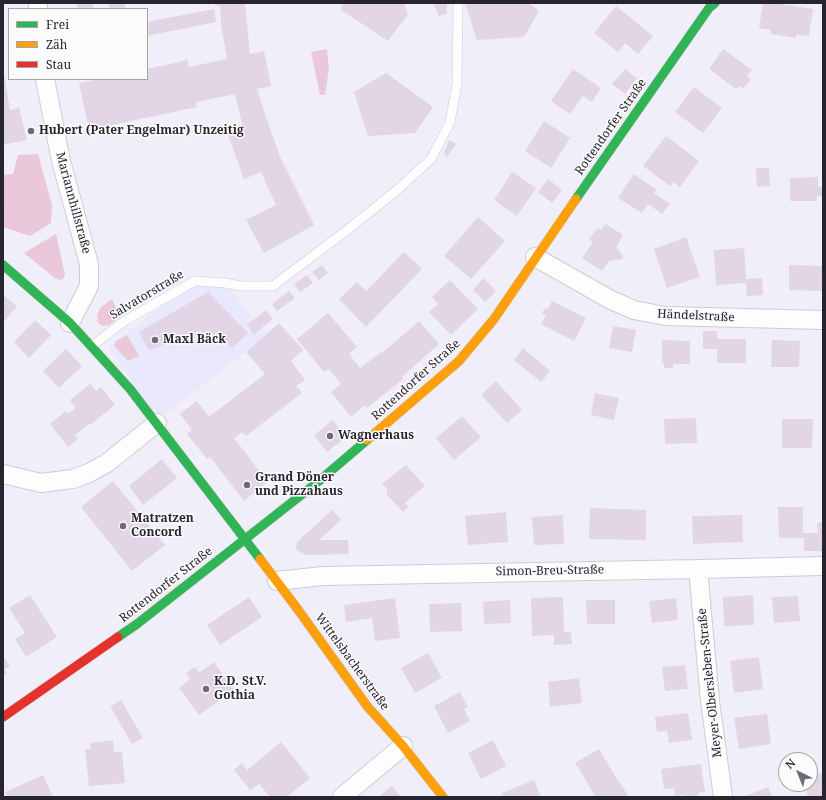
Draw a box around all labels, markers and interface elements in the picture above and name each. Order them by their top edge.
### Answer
legend [8,8,148,80]
text: Frei [46,16,69,33]
text: Zäh [46,36,67,53]
text: Stau [46,56,71,73]
street label: Rottendorfer Straße [572,76,650,178]
place label: Hubert (Pater Engelmar) Unzeitig [39,124,244,138]
marker: Hubert (Pater Engelmar) Unzeitig [26,126,36,136]
street label: Mariannhillstraße [53,151,93,255]
street label: Salvatorstraße [108,267,186,323]
street label: Händelstraße [657,307,735,325]
place label: Maxl Bäck [163,333,226,347]
marker: Maxl Bäck [150,335,160,345]
street label: Rottendorfer Straße [369,336,463,424]
place label: Wagnerhaus [338,429,414,443]
marker: Wagnerhaus [325,431,335,441]
place label: Grand Döner und Pizzahaus [255,471,343,499]
marker: Grand Döner und Pizzahaus [242,480,252,490]
place label: Matratzen Concord [131,512,194,540]
marker: Matratzen Concord [118,521,128,531]
street label: Rottendorfer Straße [117,544,215,626]
street label: Simon-Breu-Straße [496,563,604,579]
street label: Meyer-Olbersleben-Straße [695,608,725,758]
street label: Wittelsbacherstraße [312,611,392,713]
place label: K.D. St.V. Gothia [214,675,267,703]
marker: K.D. St.V. Gothia [201,684,211,694]
north arrow [778,752,818,792]
text: N [782,755,798,772]

